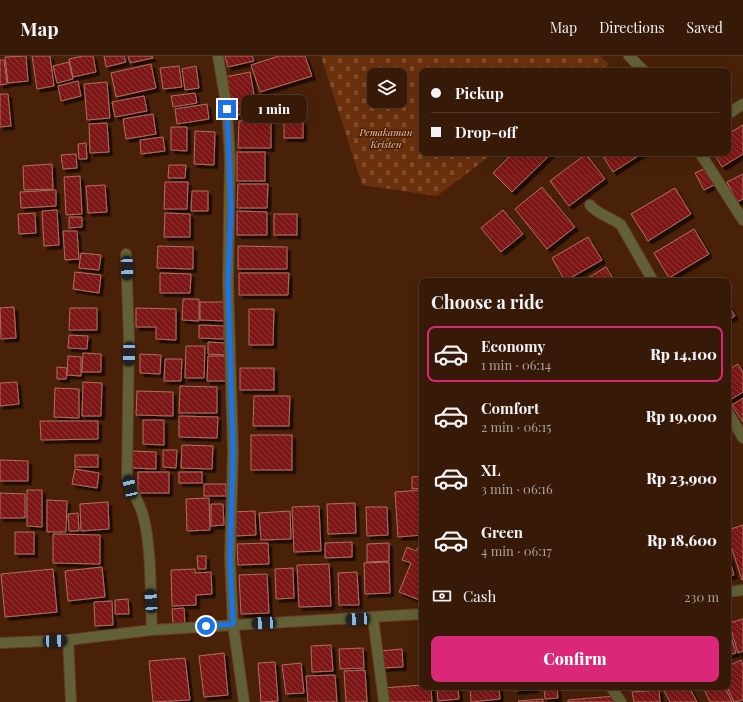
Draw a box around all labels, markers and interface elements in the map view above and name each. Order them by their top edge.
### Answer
text: Map [20,15,59,41]
text: Map [550,18,577,37]
text: Directions [599,18,665,37]
text: Saved [687,18,723,37]
map controls [367,68,407,108]
button: layers [367,68,407,108]
text: Pickup [455,83,504,103]
callout: 1 min [241,95,307,123]
route end [218,100,236,118]
text: 1 min [258,100,290,117]
text: Drop-off [455,122,517,142]
park label: Pemakaman Kristen [359,125,413,151]
car [121,256,133,280]
text: Choose a ride [431,290,544,314]
icon: car [433,336,469,372]
text: Economy [481,336,545,356]
car [123,342,135,366]
text: Rp 14,100 [650,344,717,364]
text: 1 min · 06:14 [481,356,551,373]
icon: car [433,398,469,434]
text: Comfort [481,398,539,418]
text: Rp 19,000 [646,406,717,426]
text: 2 min · 06:15 [481,418,552,435]
icon: car [433,460,469,496]
text: XL [481,460,501,480]
text: Rp 23,900 [646,468,717,488]
car [121,474,139,500]
text: 3 min · 06:16 [481,480,553,497]
icon: car [433,522,469,558]
text: Green [481,522,523,542]
text: Rp 18,600 [647,530,717,550]
text: 4 min · 06:17 [481,542,552,559]
icon: cash [431,585,453,607]
text: Cash [463,586,496,606]
text: 230 m [684,588,719,605]
car [144,589,158,613]
car [346,612,370,626]
car [252,616,276,630]
route start [197,617,215,635]
car [43,635,67,647]
button: Confirm [431,636,719,682]

